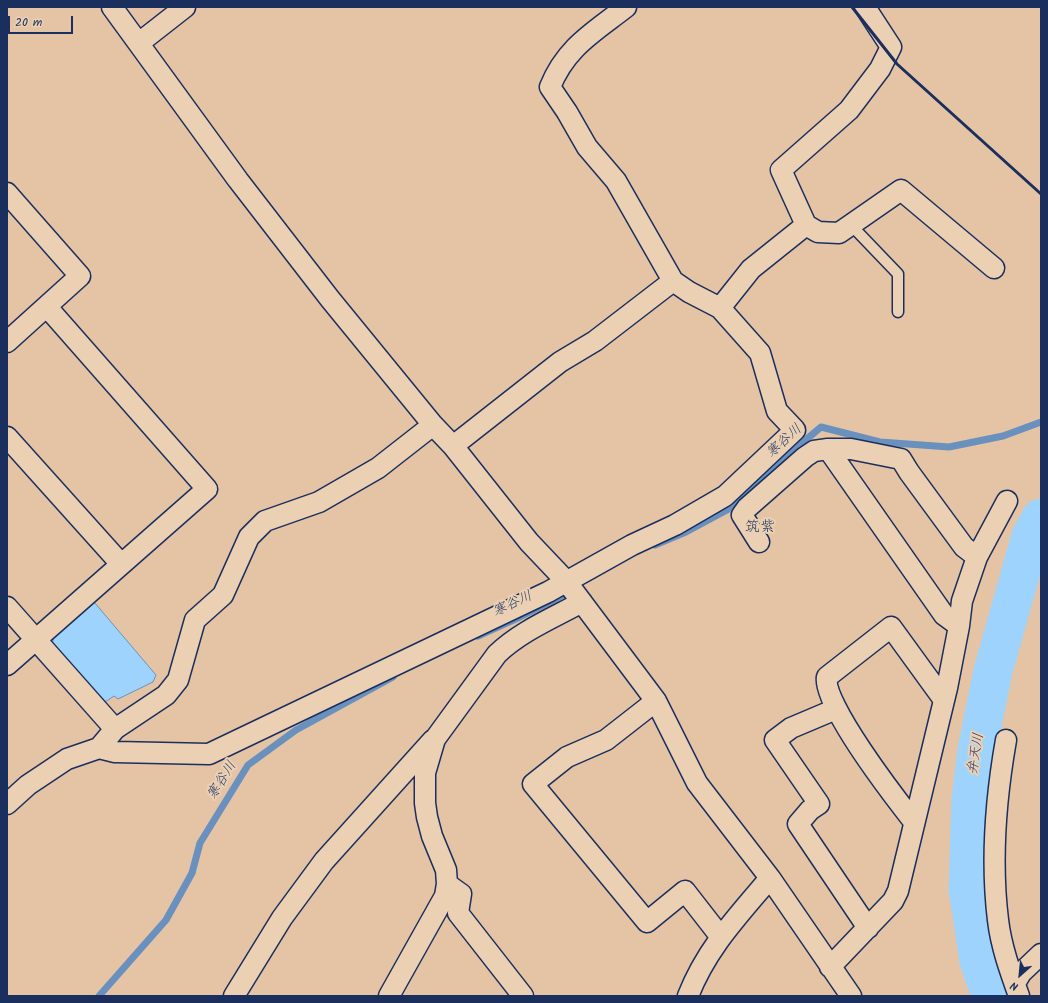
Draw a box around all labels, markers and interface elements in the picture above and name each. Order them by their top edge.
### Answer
scale bar [10,8,75,34]
text: 20 m [15,13,42,32]
water label: 寒谷川 [764,422,806,462]
district label: 筑紫 [745,519,775,537]
water label: 寒谷川 [490,589,536,621]
water label: 弁天川 [965,732,989,776]
water label: 寒谷川 [205,759,241,803]
north arrow [1000,955,1040,995]
text: N [1007,976,1022,995]

